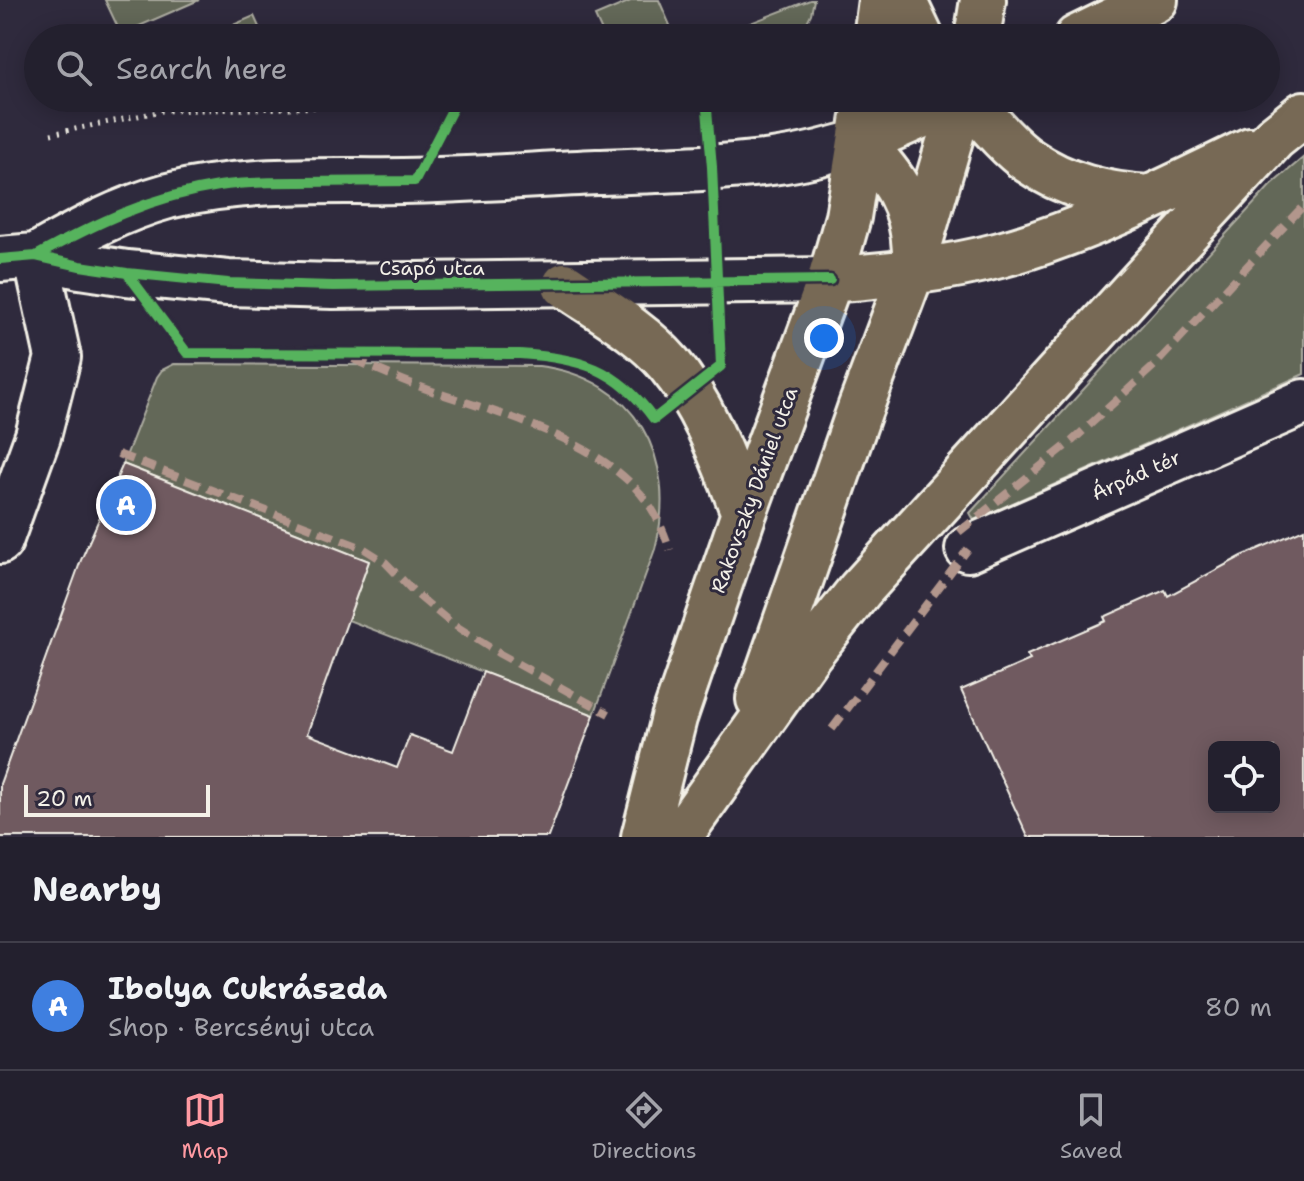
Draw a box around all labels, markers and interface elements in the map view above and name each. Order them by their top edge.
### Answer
search box [24,24,1280,112]
icon: search [52,46,96,90]
text: Search here [116,48,287,89]
street label: Csapó utca [379,255,485,281]
your location [804,318,844,358]
street label: Rakovszky Dániel utca [705,383,804,597]
street label: Árpád tér [1087,444,1185,506]
pin: A [100,475,152,535]
map controls [1208,741,1280,813]
button: locate [1208,741,1280,813]
scale bar [24,781,210,817]
text: 20 m [36,784,93,813]
text: Nearby [32,866,162,912]
text: Ibolya Cukrászda [108,968,387,1009]
text: A [48,989,68,1024]
text: 80 m [1205,989,1272,1024]
text: Shop · Bercsényi utca [108,1009,374,1044]
tab: Map [182,1088,229,1165]
tab: Directions [592,1088,697,1165]
tab: Saved [1060,1088,1122,1165]

